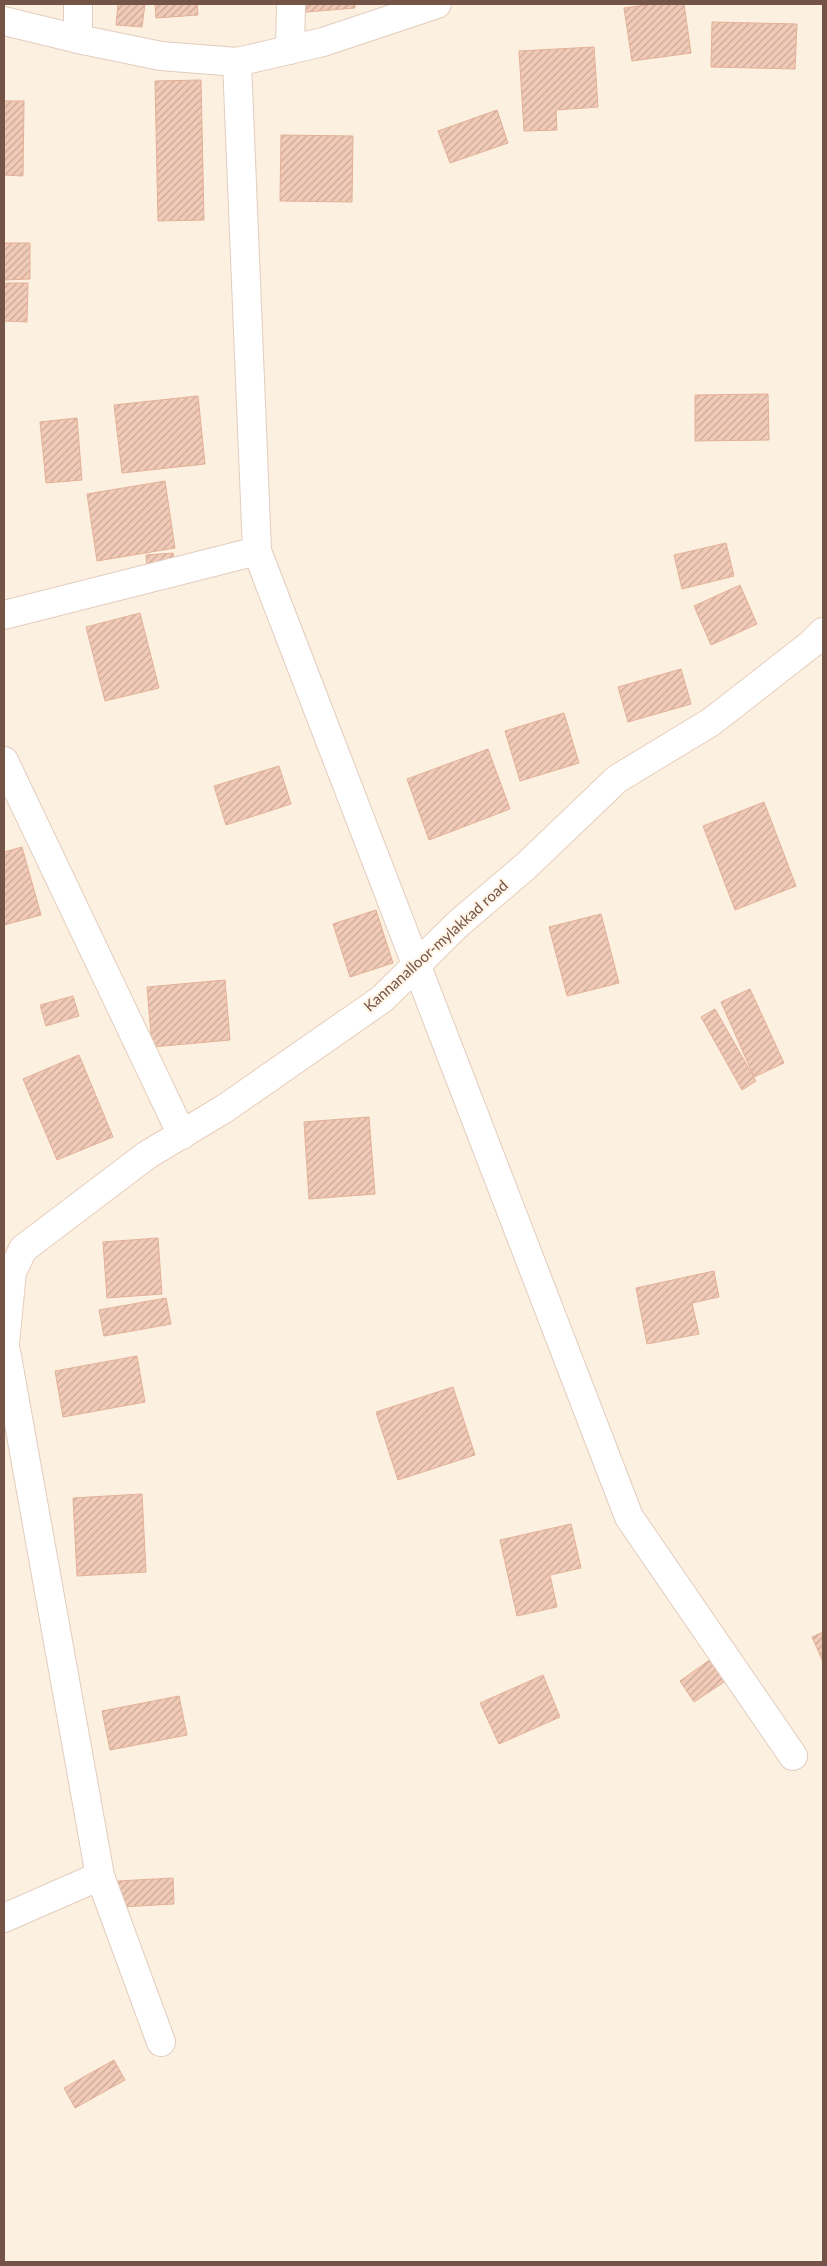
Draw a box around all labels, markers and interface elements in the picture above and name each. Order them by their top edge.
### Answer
street label: Kannanalloor-mylakkad road [360,876,511,1015]

